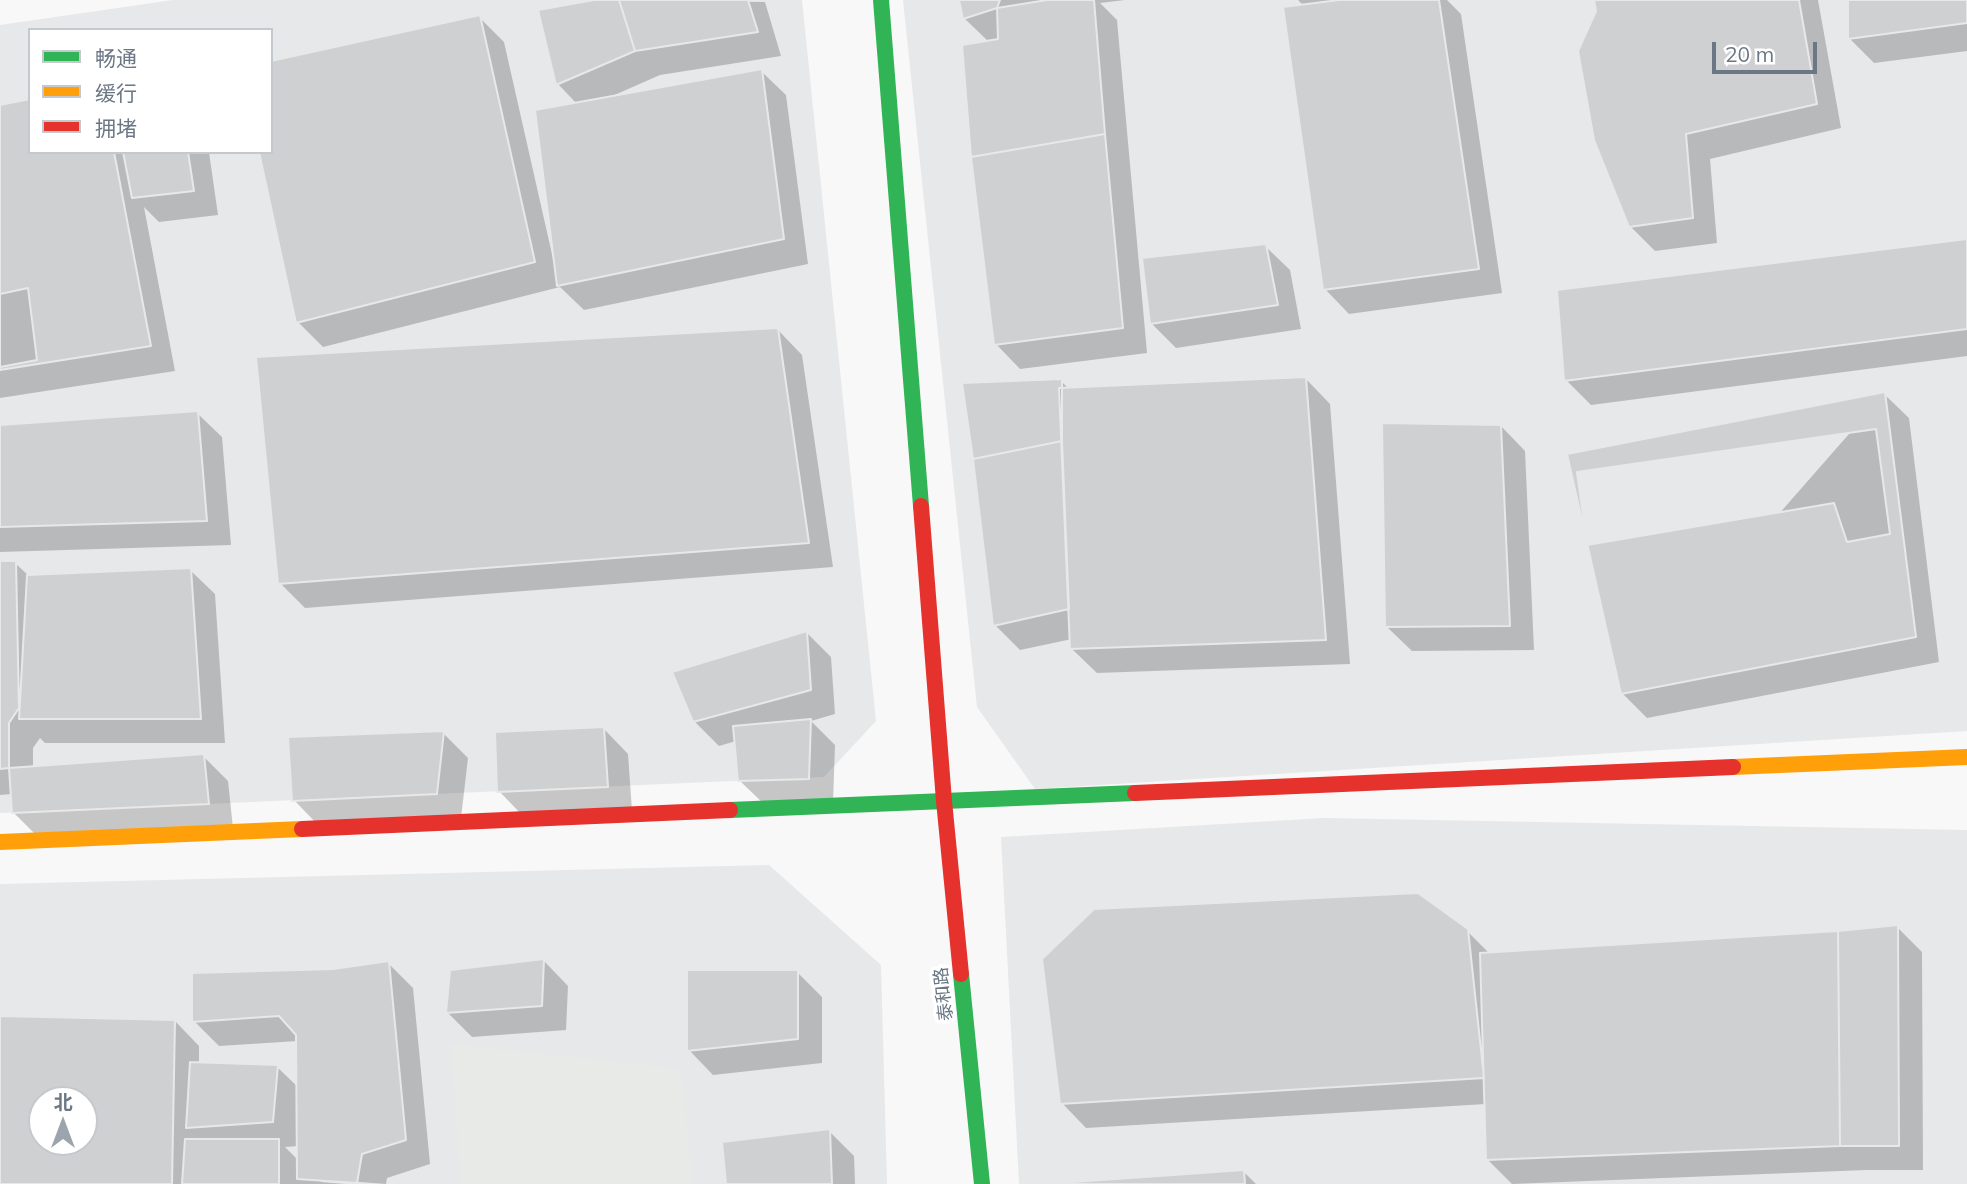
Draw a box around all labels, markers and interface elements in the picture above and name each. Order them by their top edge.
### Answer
legend [28,28,273,154]
scale bar [1715,28,1820,72]
text: 20 m [1725,41,1774,67]
text: 畅通 [95,45,137,71]
text: 缓行 [95,80,137,106]
text: 拥堵 [95,115,137,141]
street label: 泰和路 [930,966,958,1022]
north arrow [28,1086,98,1156]
text: 北 [53,1090,73,1114]

